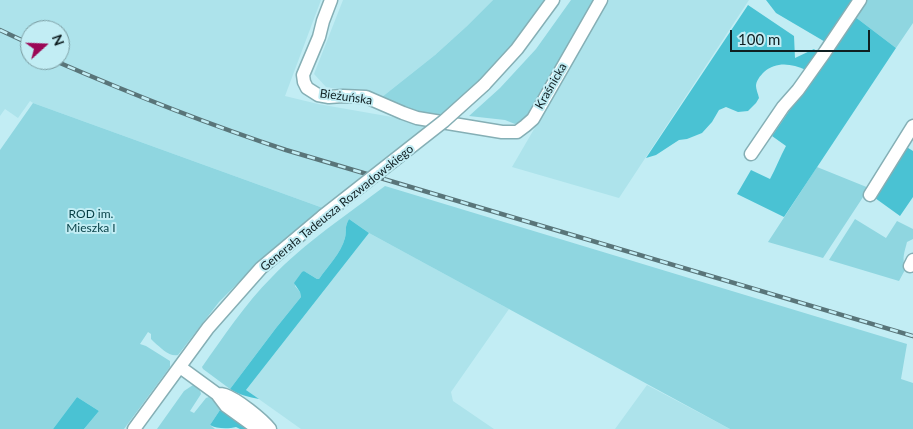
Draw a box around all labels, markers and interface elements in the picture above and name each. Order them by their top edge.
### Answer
north arrow [20,20,70,70]
scale bar [733,20,873,52]
text: 100 m [738,30,780,48]
text: N [49,32,68,48]
street label: Kraśnicka [532,60,570,112]
street label: Bieżuńska [319,86,373,108]
street label: Generała Tadeusza Rozwadowskiego [257,142,417,274]
park label: ROD im. Mieszka I [66,207,116,235]

